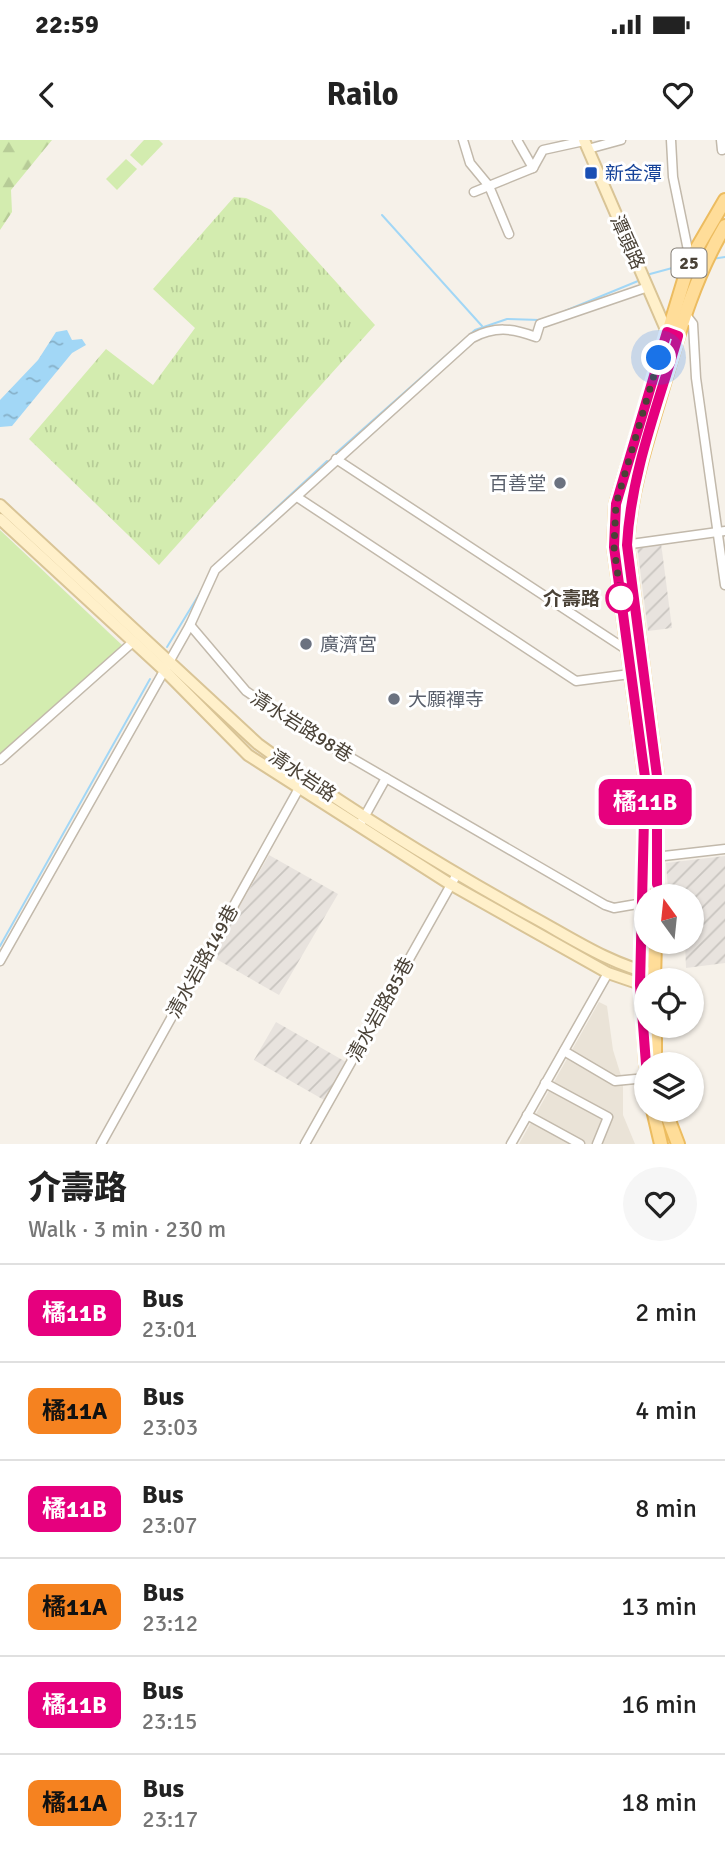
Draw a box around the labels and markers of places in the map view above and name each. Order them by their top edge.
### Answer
place label: 新金潭 [605,162,662,186]
marker: 新金潭 [583,165,599,181]
place label: 百善堂 [489,472,546,496]
marker: 百善堂 [552,475,568,491]
marker: 介壽路 [606,583,636,613]
place label: 介壽路 [543,587,600,611]
place label: 廣濟宮 [320,633,377,657]
marker: 廣濟宮 [298,636,314,652]
place label: 大願禪寺 [408,688,484,712]
marker: 大願禪寺 [386,691,402,707]

